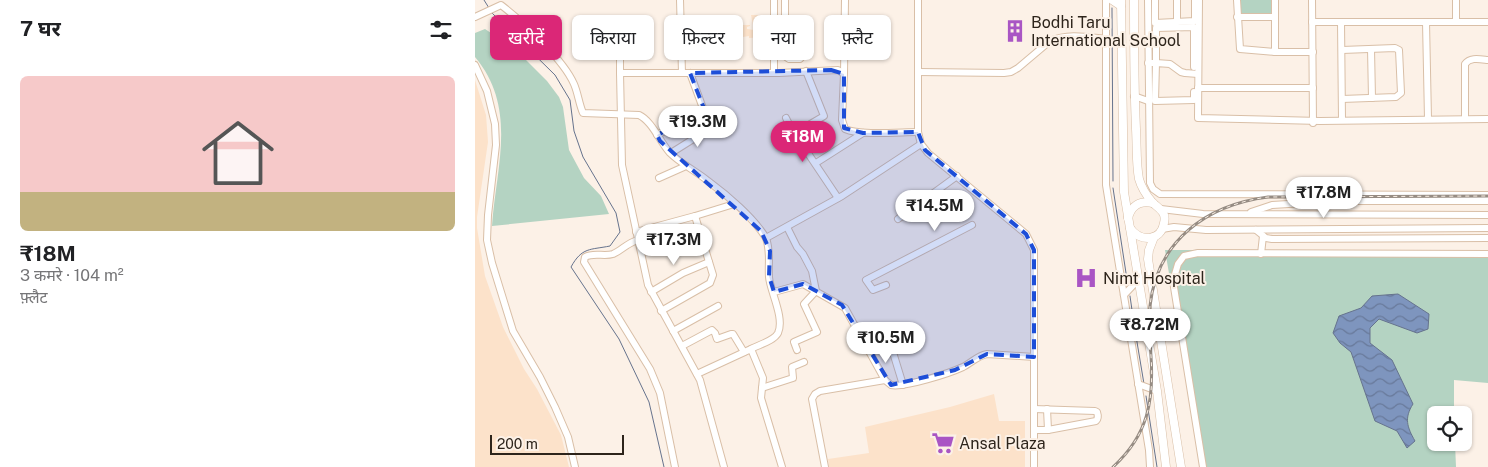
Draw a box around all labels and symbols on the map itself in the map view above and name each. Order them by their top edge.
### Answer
place label: Bodhi Taru International School [1031,13,1181,50]
building icon: Bodhi Taru International School [1002,18,1028,44]
pin: ₹19.3M [657,106,739,148]
pin: ₹18M [773,120,833,163]
pin: ₹17.8M [1283,176,1365,219]
pin: ₹14.5M [894,190,976,232]
pin: ₹17.3M [633,224,715,266]
hospital icon: Nimt Hospital [1073,265,1099,291]
place label: Nimt Hospital [1103,269,1205,288]
pin: ₹8.72M [1109,308,1191,351]
pin: ₹10.5M [845,322,927,364]
supermarket icon: Ansal Plaza [930,430,956,456]
scale bar [490,432,624,455]
place label: Ansal Plaza [959,434,1046,453]

